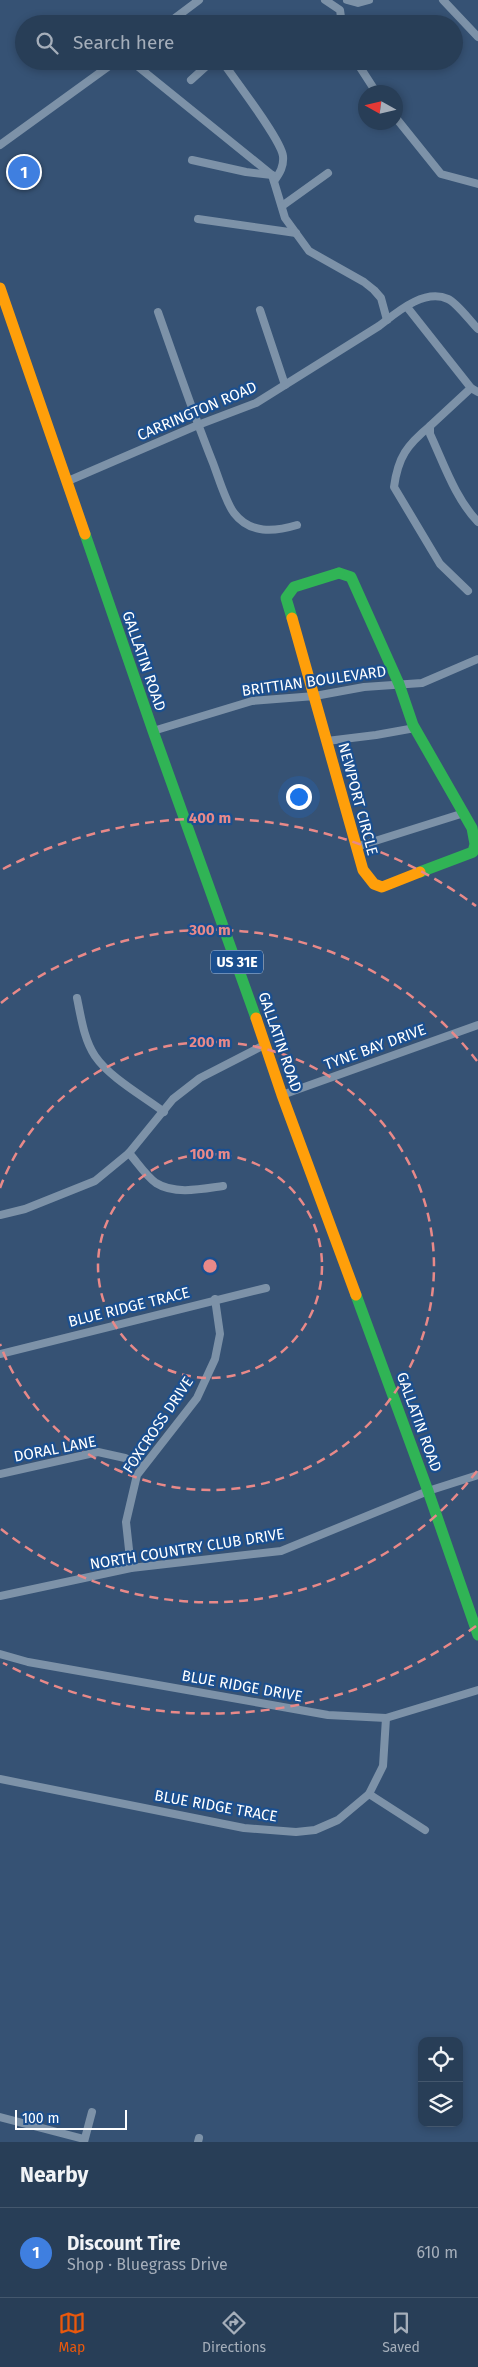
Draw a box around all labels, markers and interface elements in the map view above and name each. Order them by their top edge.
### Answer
search box [15,15,463,70]
icon: search [33,29,61,57]
text: Search here [73,31,174,54]
north arrow [358,85,403,130]
pin: 1 [8,153,40,191]
street label: CARRINGTON ROAD [134,378,260,444]
street label: GALLATIN ROAD [118,609,170,713]
street label: BRITTIAN BOULEVARD [241,662,387,700]
street label: NEWPORT CIRCLE [334,741,382,857]
your location [286,784,312,810]
text: 400 m [189,809,231,827]
text: 300 m [188,921,231,939]
road number: US 31E [211,950,263,974]
street label: GALLATIN ROAD [254,990,306,1094]
street label: TYNE BAY DRIVE [322,1020,428,1074]
text: 200 m [189,1033,231,1051]
text: 100 m [190,1145,230,1163]
centre of rings [201,1257,219,1275]
street label: BLUE RIDGE TRACE [66,1283,192,1331]
street label: GALLATIN ROAD [393,1370,445,1474]
street label: FOXCROSS DRIVE [119,1373,197,1477]
street label: DORAL LANE [12,1432,98,1466]
street label: NORTH COUNTRY CLUB DRIVE [88,1525,286,1573]
street label: BLUE RIDGE DRIVE [180,1667,304,1705]
street label: BLUE RIDGE TRACE [153,1786,279,1826]
map controls [418,2037,463,2127]
button: locate [418,2037,463,2082]
button: layers [418,2082,463,2127]
scale bar [15,2107,128,2130]
text: 100 m [22,2110,59,2127]
text: Nearby [20,2162,88,2188]
text: Discount Tire [67,2232,181,2255]
text: 1 [32,2243,40,2262]
text: 610 m [416,2243,458,2262]
text: Shop · Bluegrass Drive [67,2255,228,2274]
tab: Map [58,2309,86,2356]
tab: Directions [202,2309,266,2356]
tab: Saved [382,2309,420,2356]

